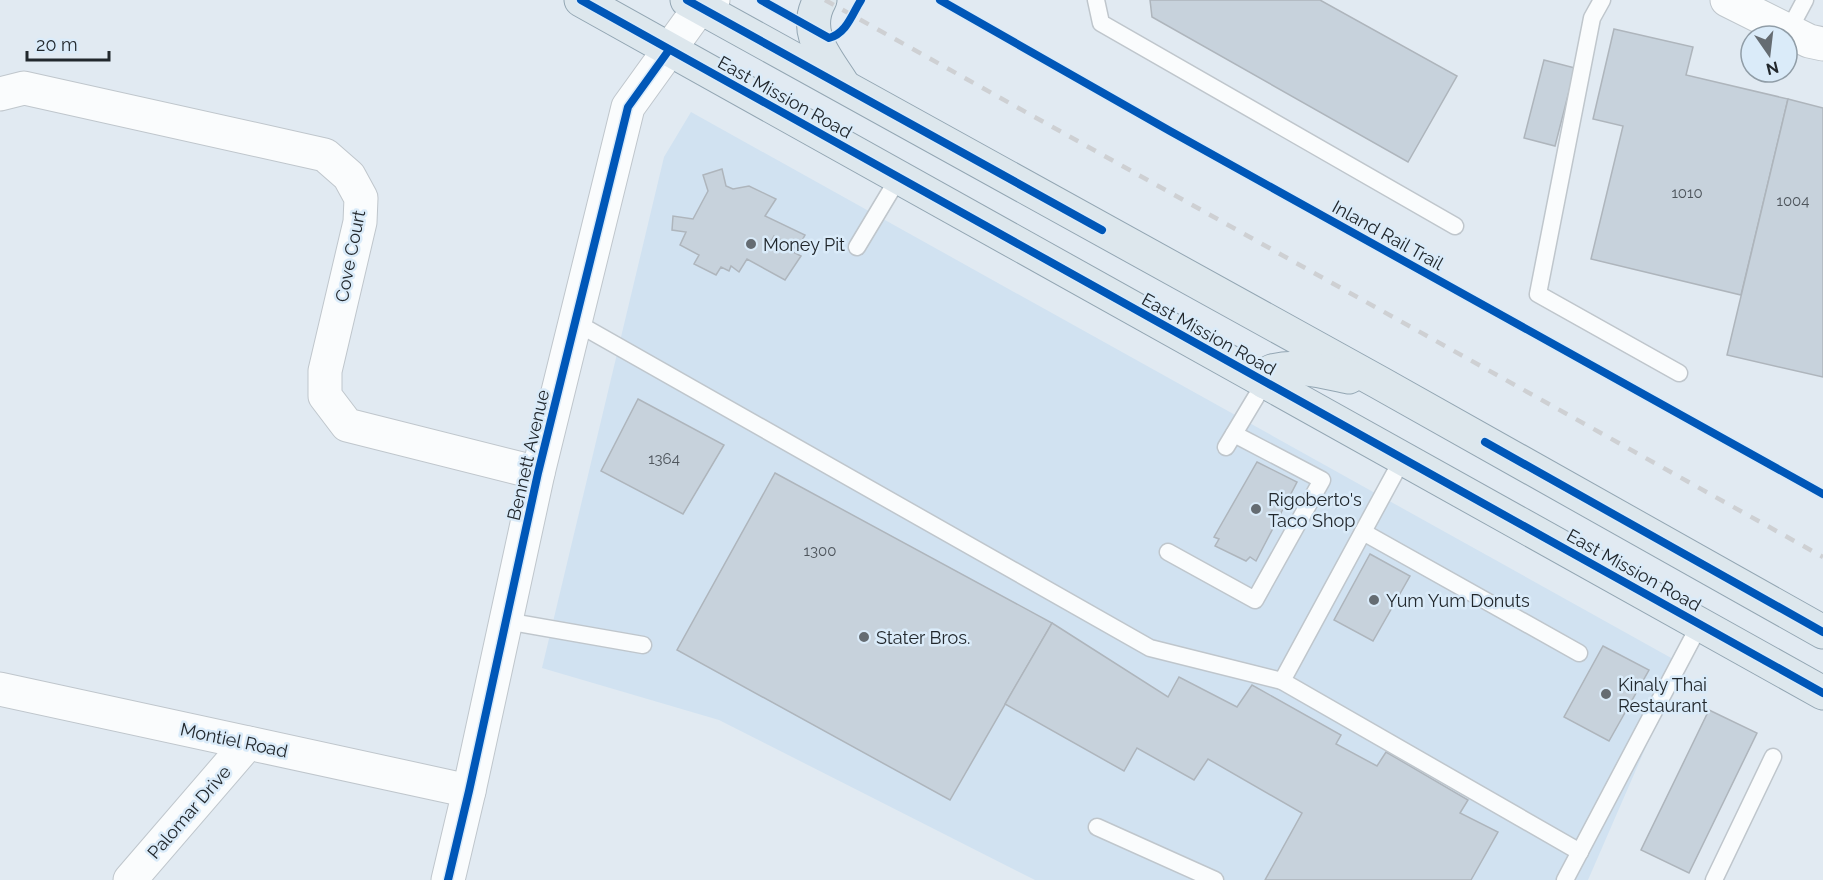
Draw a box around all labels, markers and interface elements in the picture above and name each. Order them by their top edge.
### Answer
scale bar [27,24,110,62]
north arrow [1739,24,1799,84]
text: 20 m [36,34,78,55]
street label: East Mission Road [714,51,856,143]
text: N [1764,57,1781,79]
house number: 1010 [1671,184,1703,202]
house number: 1004 [1777,192,1809,210]
street label: Inland Rail Trail [1329,196,1447,274]
street label: Cove Court [331,208,369,304]
place label: Money Pit [763,234,845,255]
marker: Money Pit [744,237,758,251]
street label: East Mission Road [1138,288,1280,380]
street label: Bennett Avenue [503,387,553,522]
house number: 1364 [648,450,680,468]
place label: Rigoberto's Taco Shop [1268,489,1362,531]
marker: Rigoberto's Taco Shop [1249,502,1263,516]
street label: East Mission Road [1563,524,1705,616]
house number: 1300 [804,542,836,560]
place label: Yum Yum Donuts [1386,590,1530,611]
marker: Yum Yum Donuts [1367,593,1381,607]
place label: Stater Bros. [876,627,970,648]
marker: Stater Bros. [857,630,871,644]
place label: Kinaly Thai Restaurant [1618,674,1708,716]
marker: Kinaly Thai Restaurant [1599,687,1613,701]
street label: Montiel Road [178,718,290,762]
street label: Palomar Drive [143,761,235,863]

